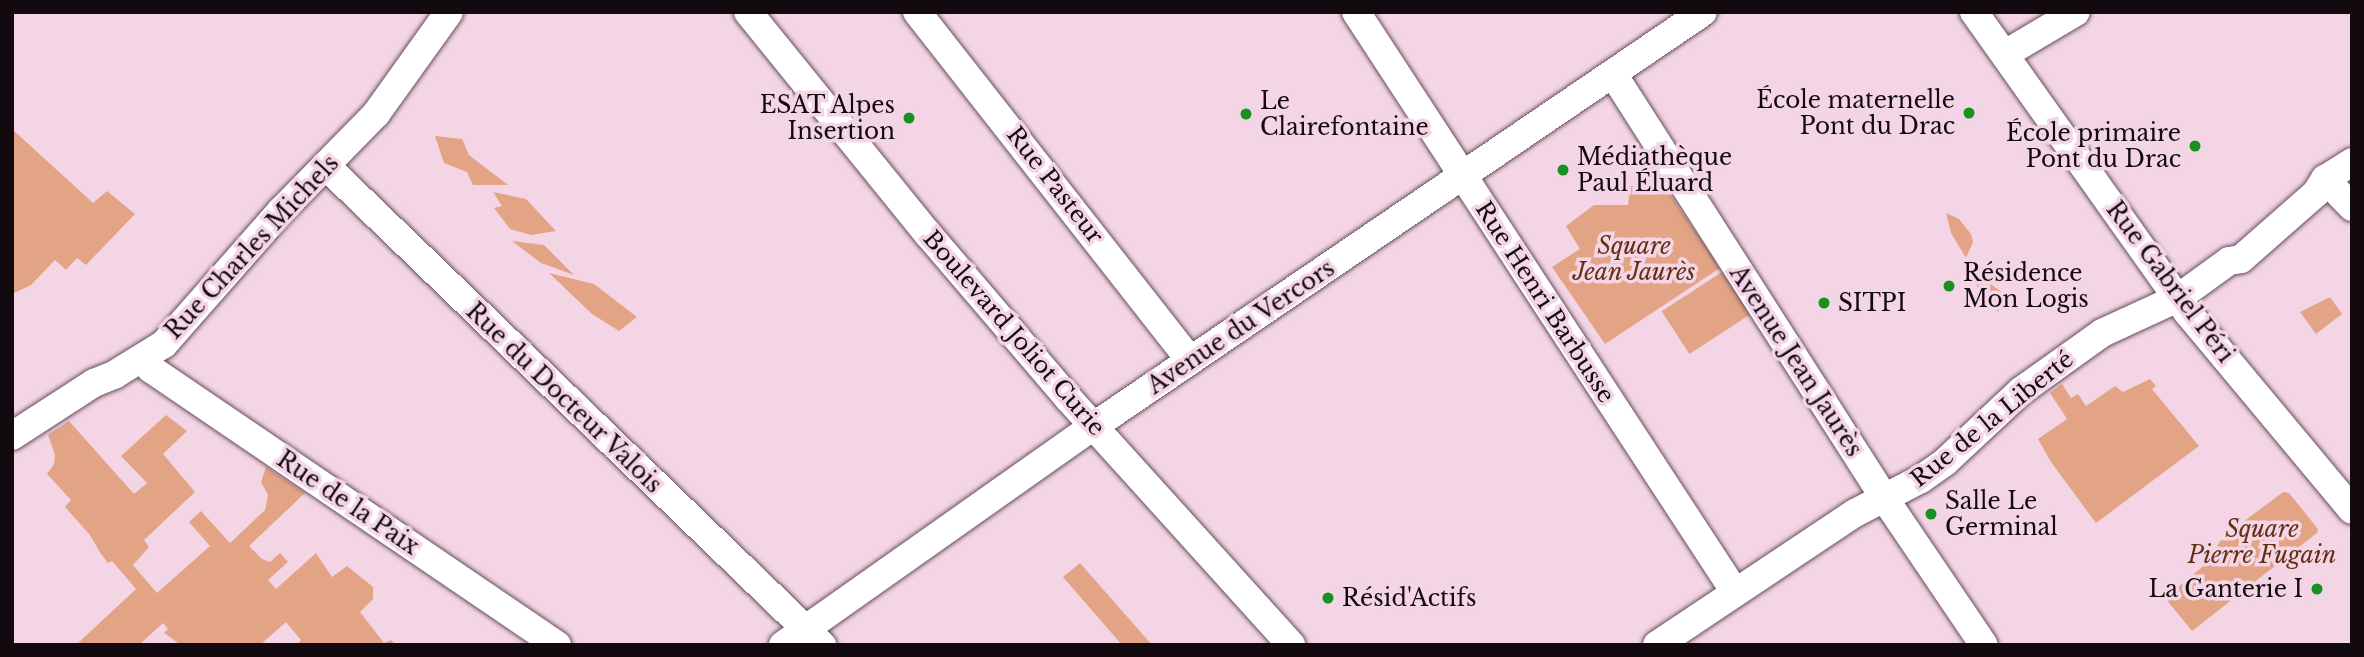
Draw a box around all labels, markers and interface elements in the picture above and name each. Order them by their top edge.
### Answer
place label: École maternelle Pont du Drac [1756,86,1955,140]
place label: Le Clairefontaine [1260,87,1429,141]
place label: ESAT Alpes Insertion [758,91,895,145]
marker: École maternelle Pont du Drac [1961,105,1977,121]
marker: Le Clairefontaine [1238,106,1254,122]
marker: ESAT Alpes Insertion [901,110,917,126]
place label: École primaire Pont du Drac [2006,119,2181,173]
street label: Rue Pasteur [1001,121,1109,249]
marker: École primaire Pont du Drac [2187,138,2203,154]
place label: Médiathèque Paul Éluard [1577,143,1732,197]
street label: Rue Charles Michels [160,149,344,345]
marker: Médiathèque Paul Éluard [1555,162,1571,178]
street label: Rue Henri Barbusse [1470,196,1620,408]
street label: Rue Gabriel Péri [2101,196,2239,368]
street label: Boulevard Joliot Curie [917,225,1111,441]
park label: Square Jean Jaurès [1572,232,1696,286]
street label: Avenue du Vercors [1142,254,1340,400]
place label: Résidence Mon Logis [1963,259,2089,313]
street label: Avenue Jean Jaurès [1724,260,1868,462]
marker: Résidence Mon Logis [1941,278,1957,294]
place label: SITPI [1838,289,1906,317]
marker: SITPI [1816,295,1832,311]
street label: Rue du Docteur Valois [460,297,668,499]
street label: Rue de la Liberté [1905,345,2079,493]
street label: Rue de la Paix [272,445,424,561]
place label: Salle Le Germinal [1945,487,2058,541]
marker: Salle Le Germinal [1923,506,1939,522]
park label: Square Pierre Fugain [2188,515,2336,569]
place label: La Ganterie I [2148,575,2303,603]
marker: La Ganterie I [2309,581,2325,597]
place label: Résid'Actifs [1342,584,1476,612]
marker: Résid'Actifs [1320,590,1336,606]

